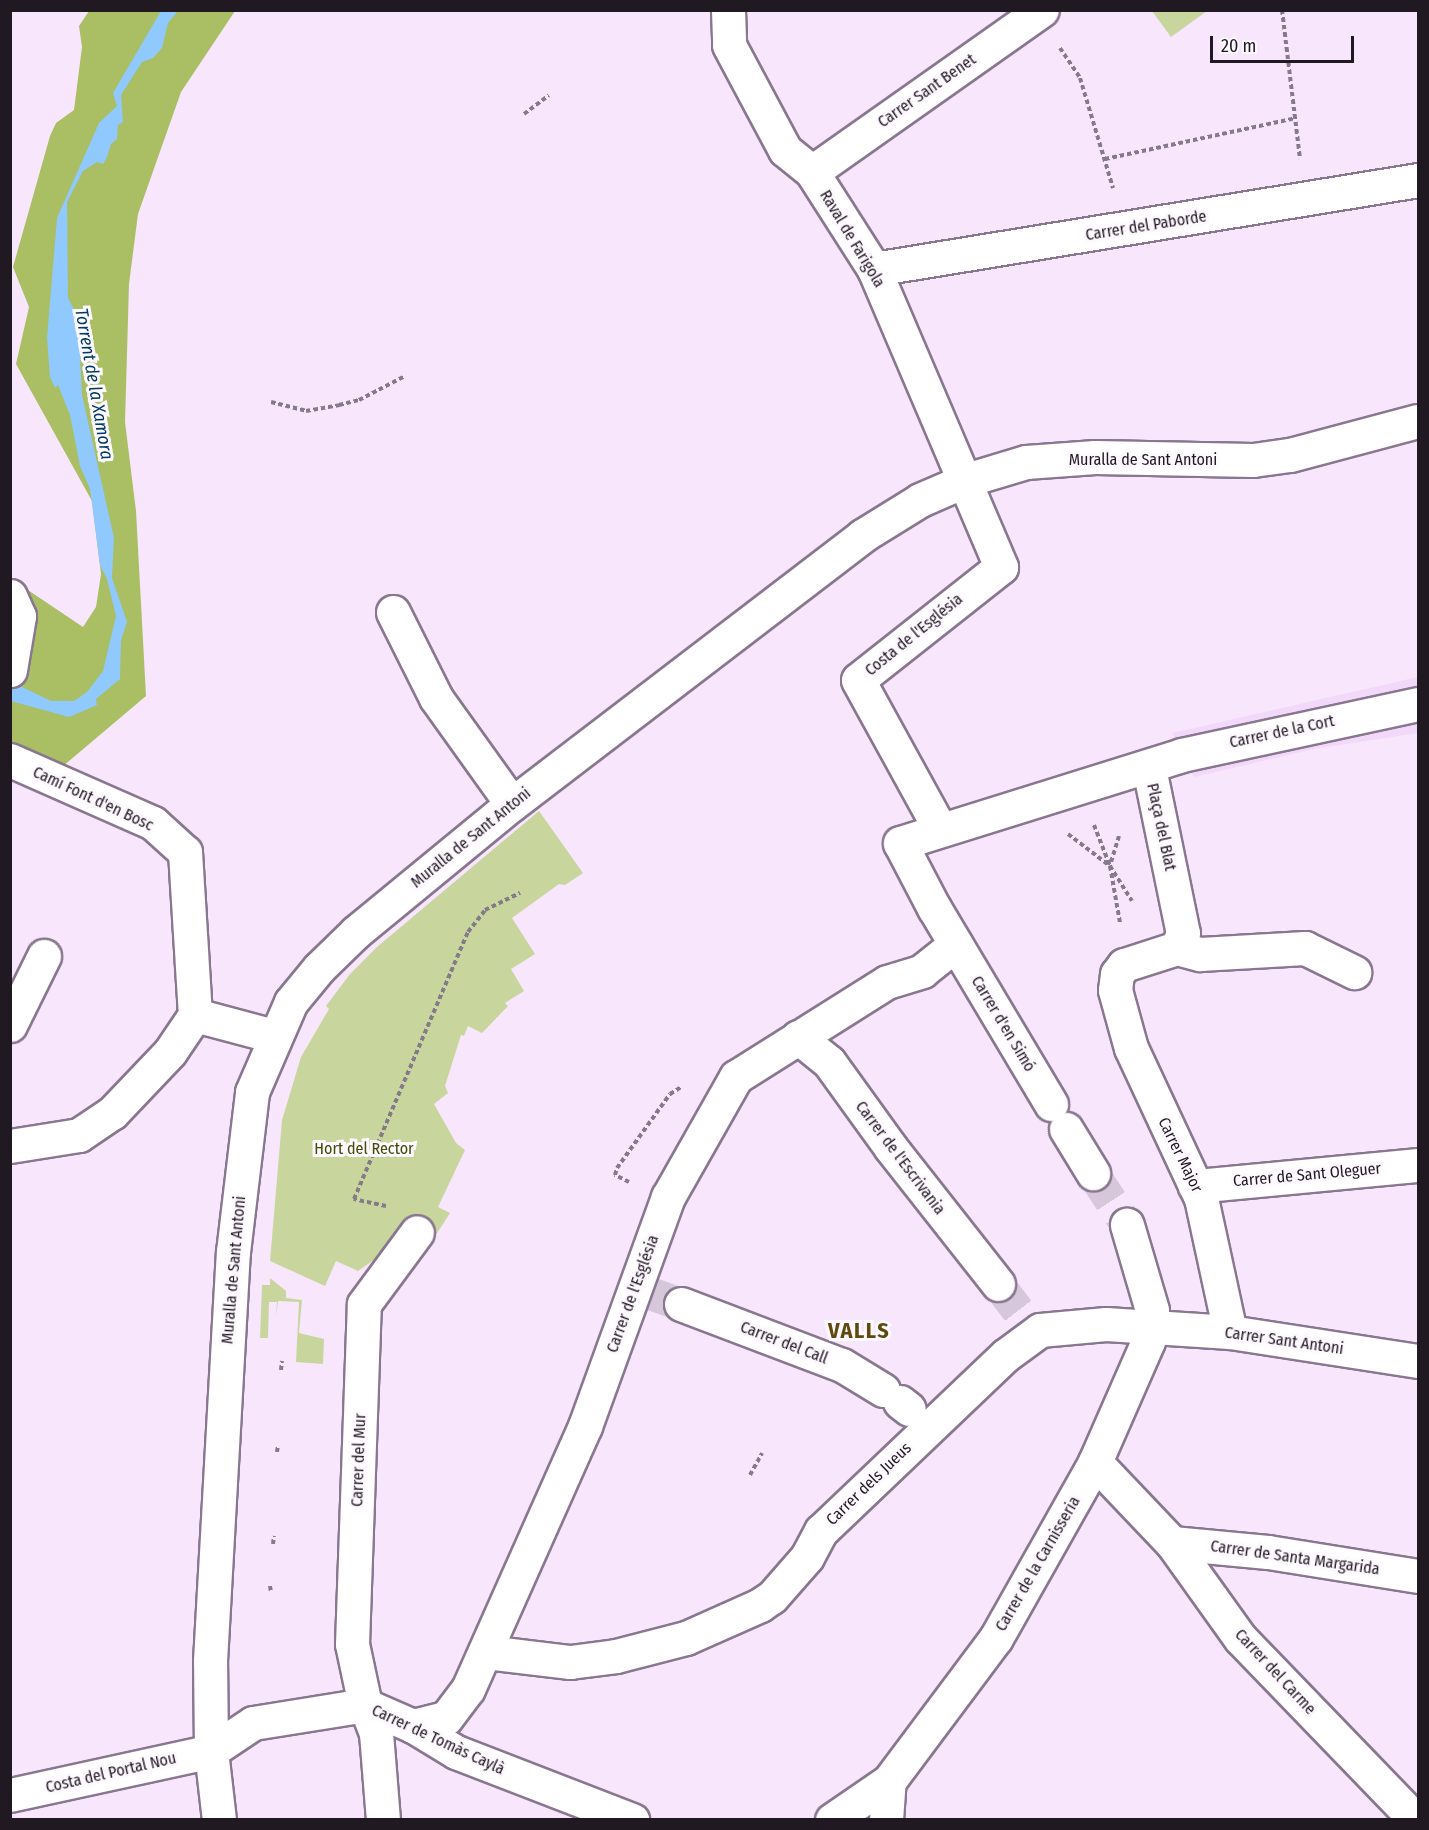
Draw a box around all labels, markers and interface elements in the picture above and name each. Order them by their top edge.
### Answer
scale bar [1213,24,1357,62]
text: 20 m [1221,35,1256,57]
street label: Carrer Sant Benet [874,50,980,132]
street label: Raval de Farigola [815,187,889,291]
street label: Carrer del Paborde [1084,207,1208,245]
water label: Torrent de la Xamora [70,307,118,461]
street label: Muralla de Sant Antoni [1069,450,1217,470]
street label: Costa de l'Església [861,590,967,680]
street label: Carrer de la Cort [1228,712,1336,752]
street label: Camí Font d'en Bosc [30,763,156,835]
street label: Plaça del Blat [1142,782,1180,872]
street label: Muralla de Sant Antoni [407,784,535,892]
street label: Carrer d'en Simó [967,973,1039,1075]
street label: Carrer de l'Escrivania [851,1098,949,1218]
street label: Carrer Major [1154,1114,1206,1196]
park label: Hort del Rector [314,1139,414,1159]
street label: Carrer de Sant Oleguer [1232,1159,1382,1191]
street label: Muralla de Sant Antoni [218,1195,250,1345]
street label: Carrer de l'Església [603,1233,663,1355]
street label: Carrer del Call [737,1317,831,1369]
district label: VALLS [828,1318,890,1344]
street label: Carrer Sant Antoni [1223,1323,1345,1359]
street label: Carrer del Mur [348,1413,370,1507]
street label: Carrer dels Jueus [822,1439,916,1529]
street label: Carrer de la Carnisseria [992,1493,1084,1635]
street label: Carrer de Santa Margarida [1209,1537,1381,1579]
street label: Carrer del Carme [1231,1625,1319,1719]
street label: Carrer de Tomàs Caylà [369,1701,507,1779]
street label: Costa del Portal Nou [44,1749,178,1797]

